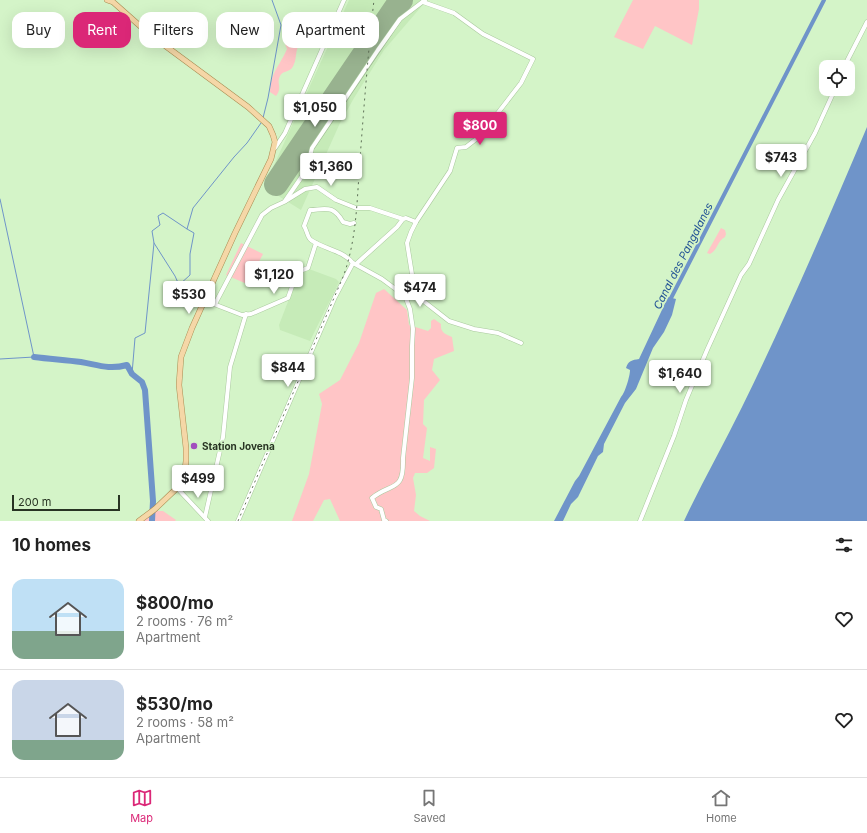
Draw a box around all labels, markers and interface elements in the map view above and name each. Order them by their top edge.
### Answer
chip: Buy [12,12,65,48]
chip: Rent [73,12,131,48]
chip: Filters [139,12,208,48]
chip: New [216,12,274,48]
chip: Apartment [282,12,379,48]
map controls [819,60,855,96]
button: locate [819,60,855,96]
pin: $1,050 [282,94,348,128]
text: $1,050 [293,99,337,115]
pin: $800 [456,112,504,146]
text: $800 [463,117,497,133]
pin: $743 [757,144,805,178]
text: $743 [765,149,797,165]
pin: $1,360 [298,153,364,187]
text: $1,360 [309,158,353,174]
water label: Canal des Pangalanes [650,200,716,312]
pin: $1,120 [241,261,307,295]
text: $1,120 [254,266,294,282]
pin: $474 [396,274,444,308]
text: $474 [404,279,436,295]
pin: $530 [165,281,213,315]
text: $530 [172,286,206,302]
pin: $844 [264,354,312,388]
text: $844 [271,359,305,375]
pin: $1,640 [647,360,713,394]
text: $1,640 [658,365,702,381]
place label: Station Jovena [202,440,275,452]
marker: Station Jovena [189,441,199,451]
pin: $499 [174,465,222,499]
text: $499 [181,470,215,486]
scale bar [12,493,120,512]
text: 200 m [18,495,51,509]
icon: filters [833,534,855,556]
text: 10 homes [12,535,91,555]
text: $800/mo [136,593,214,613]
icon: home [44,595,92,643]
icon: heart [833,608,855,630]
text: 2 rooms · 76 m² [136,613,233,629]
text: Apartment [136,629,201,645]
text: $530/mo [136,694,213,714]
icon: home [44,696,92,744]
icon: heart [833,709,855,731]
text: 2 rooms · 58 m² [136,714,234,730]
text: Apartment [136,730,201,746]
tab: Map [130,787,153,825]
tab: Saved [413,787,446,825]
tab: Home [706,787,737,825]

